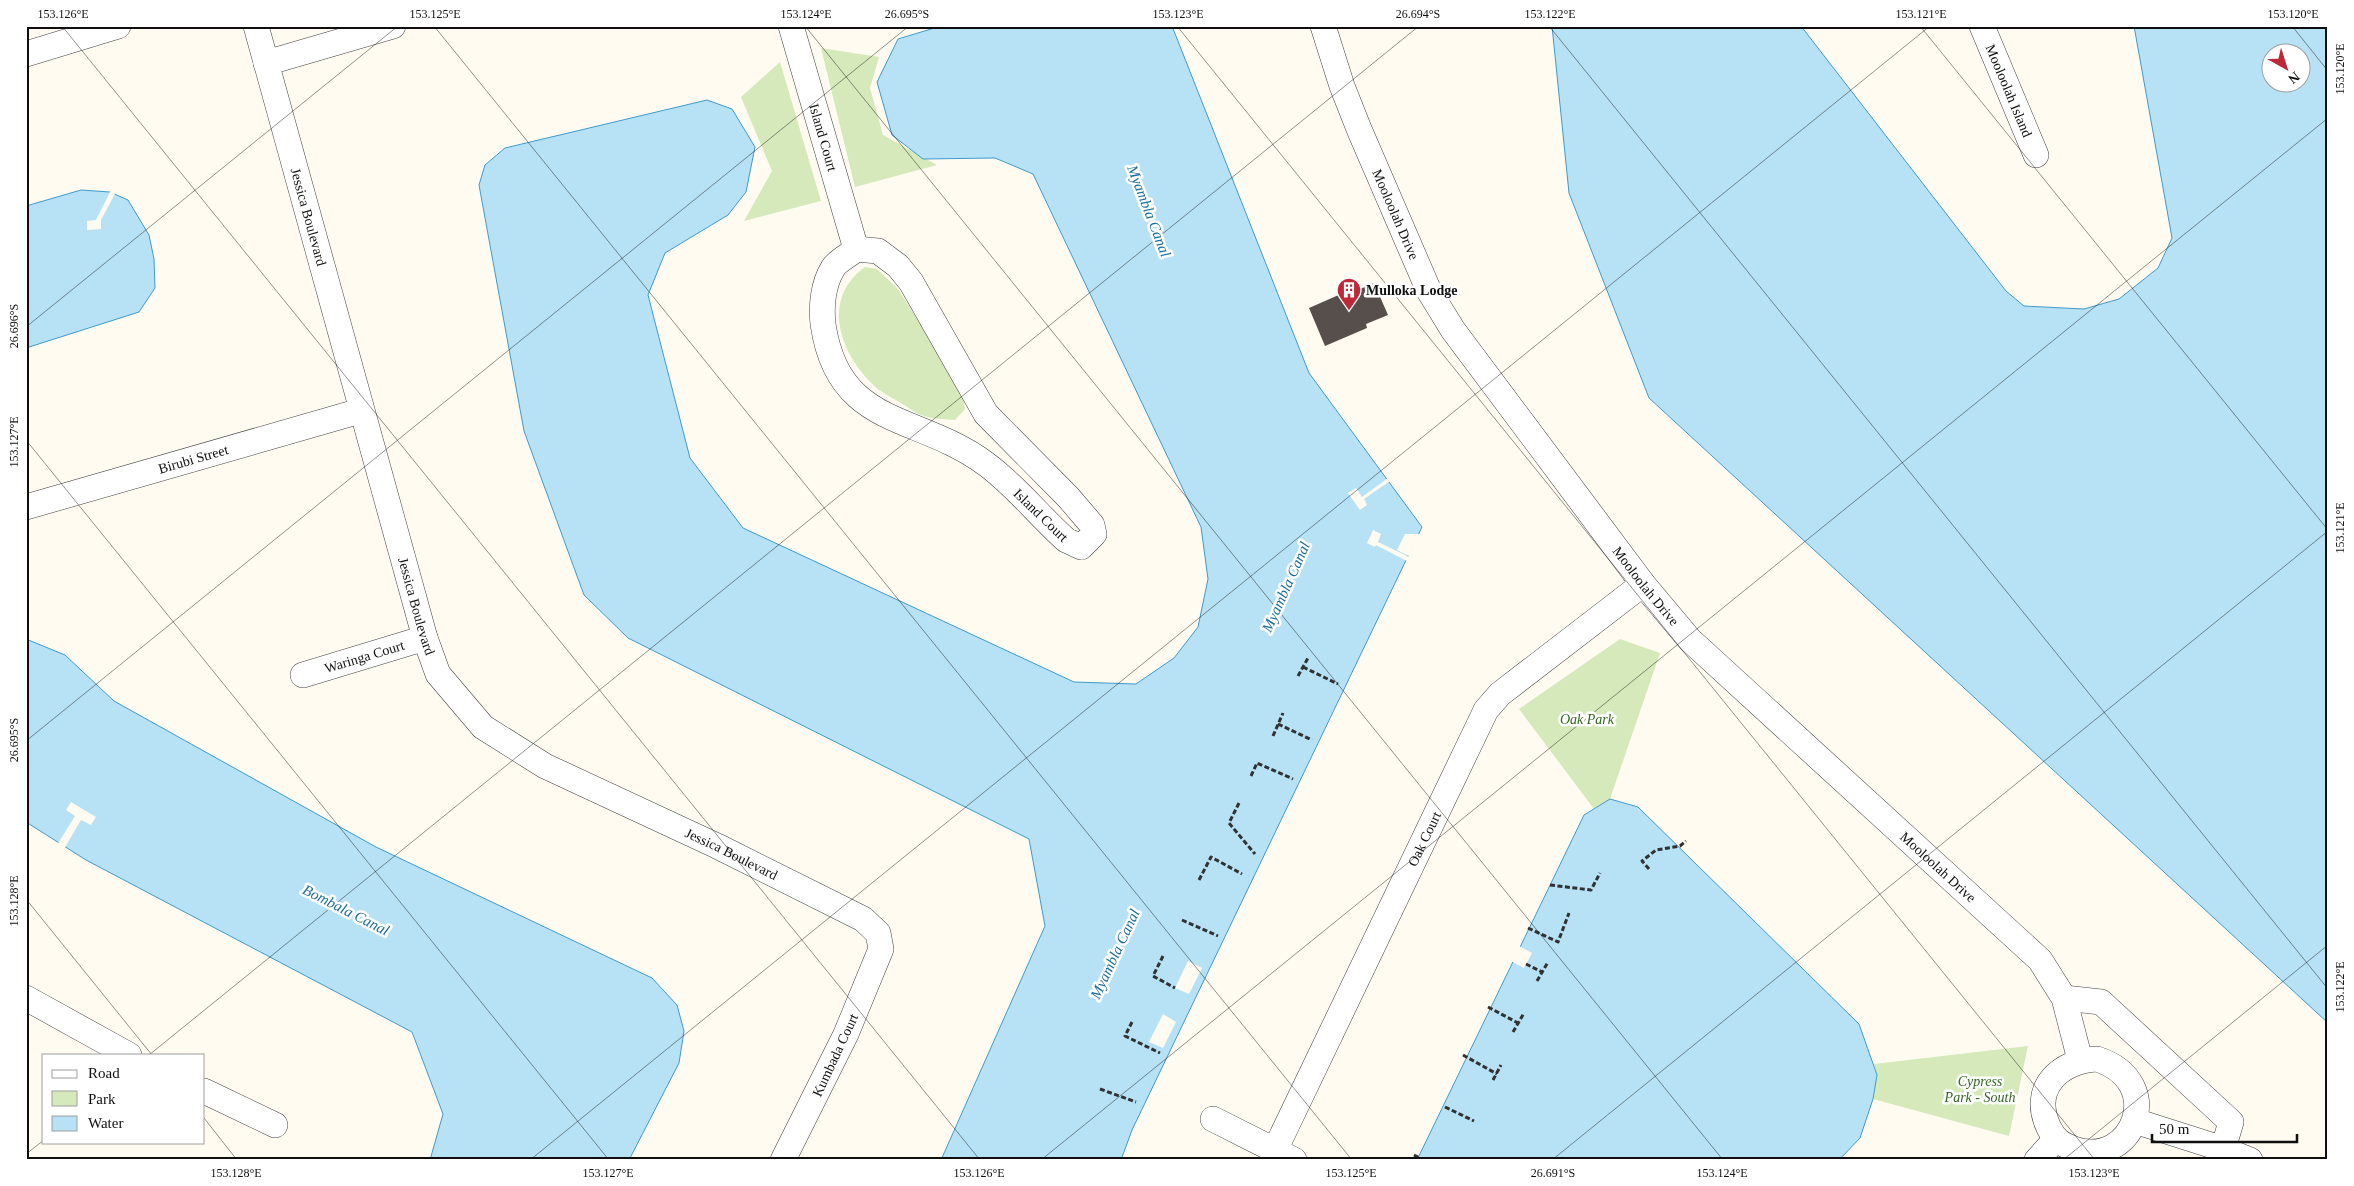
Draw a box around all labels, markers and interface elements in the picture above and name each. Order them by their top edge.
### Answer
text: 153.126°E [37,7,89,21]
text: 153.125°E [409,7,461,21]
text: 153.124°E [780,7,832,21]
text: 26.695°S [885,7,929,21]
text: 153.123°E [1152,7,1204,21]
text: 26.694°S [1396,7,1440,21]
text: 153.122°E [1524,7,1576,21]
text: 153.121°E [1895,7,1947,21]
text: 153.120°E [2267,7,2319,21]
street label: Mooloolah Island [1983,42,2035,139]
north arrow [2262,42,2312,92]
text: 153.120°E [2333,43,2347,95]
text: N [2285,69,2303,87]
street label: Island Court [806,102,840,173]
water label: Myambla Canal [1124,162,1174,259]
street label: Jessica Boulevard [288,166,329,268]
street label: Mooloolah Drive [1369,167,1421,262]
building icon: Mulloka Lodge [1336,277,1362,311]
place label: Mulloka Lodge [1366,283,1457,298]
text: 26.696°S [7,304,21,348]
text: 153.127°E [7,416,21,468]
street label: Birubi Street [157,442,230,477]
street label: Island Court [1010,486,1071,545]
text: 153.121°E [2333,502,2347,554]
water label: Myambla Canal [1259,539,1313,636]
street label: Mooloolah Drive [1610,544,1682,629]
street label: Jessica Boulevard [395,556,438,657]
street label: Waringa Court [323,638,406,676]
park label: Oak Park [1560,712,1615,727]
text: 26.695°S [7,718,21,762]
street label: Oak Court [1405,809,1444,869]
street label: Jessica Boulevard [683,825,780,883]
street label: Mooloolah Drive [1897,829,1979,905]
text: 153.128°E [7,875,21,927]
water label: Bombala Canal [300,881,392,939]
water label: Myambla Canal [1087,907,1143,1002]
text: 153.122°E [2333,961,2347,1013]
street label: Kumbada Court [810,1011,861,1099]
legend [42,1054,205,1144]
text: Road [88,1065,120,1081]
park label: Cypress Park - South [1944,1074,2015,1105]
text: Park [88,1091,116,1107]
scale bar [2152,1111,2296,1143]
text: Water [88,1115,123,1131]
text: 50 m [2159,1121,2190,1137]
text: 153.128°E [210,1166,262,1180]
text: 153.127°E [582,1166,634,1180]
text: 153.126°E [953,1166,1005,1180]
text: 153.125°E [1325,1166,1377,1180]
text: 26.691°S [1531,1166,1575,1180]
text: 153.124°E [1696,1166,1748,1180]
text: 153.123°E [2068,1166,2120,1180]

